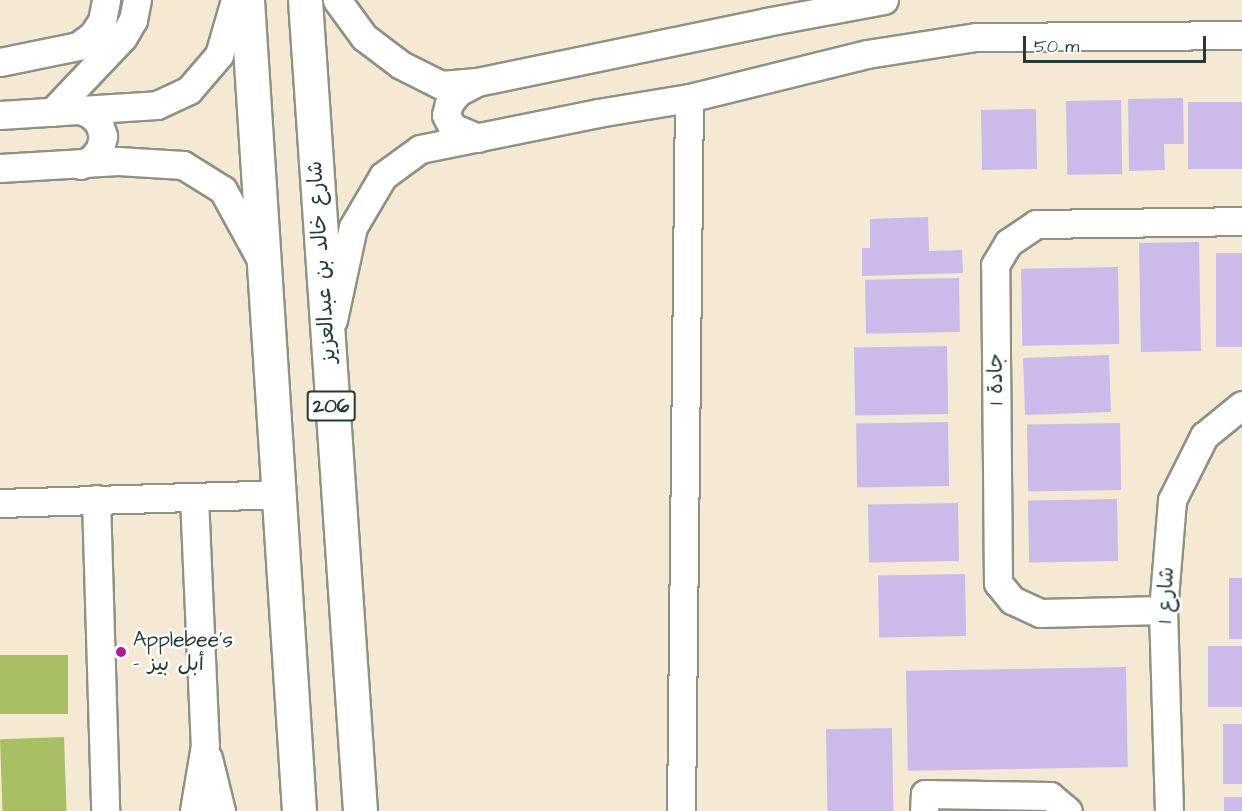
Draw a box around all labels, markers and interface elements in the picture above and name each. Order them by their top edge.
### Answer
scale bar [1026,24,1209,62]
text: 50 m [1034,34,1079,59]
street label: شارع خالد بن عبدالعزيز [302,160,342,364]
street label: جادة 1 [983,353,1009,405]
road number: 206 [306,389,356,423]
street label: شارع 1 [1152,566,1180,624]
place label: Applebee's - أبل بيز [133,627,233,677]
marker: Applebee's - أبل بيز [114,645,128,659]

